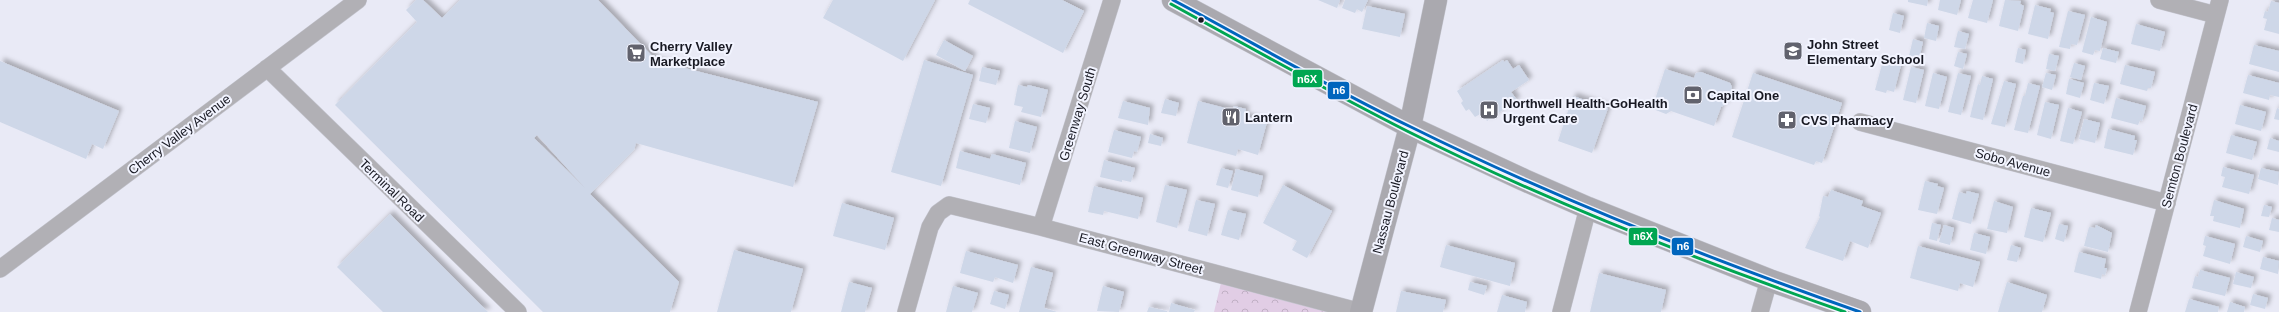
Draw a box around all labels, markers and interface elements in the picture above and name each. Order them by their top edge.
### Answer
unlabelled marker [1196,15,1206,25]
place label: John Street Elementary School [1807,37,1924,67]
place label: Cherry Valley Marketplace [650,39,733,69]
school or university icon: John Street Elementary School [1782,40,1804,62]
supermarket icon: Cherry Valley Marketplace [625,42,647,64]
street label: Greenway South [1056,66,1099,163]
line badge: n6X [1292,69,1323,88]
text: n6X [1297,73,1318,85]
line badge: n6 [1327,81,1350,100]
text: n6 [1333,84,1345,96]
bank icon: Capital One [1682,84,1704,106]
place label: Capital One [1707,88,1779,103]
street label: Cherry Valley Avenue [125,91,233,178]
place label: Northwell Health-GoHealth Urgent Care [1503,96,1668,126]
hospital icon: Northwell Health-GoHealth Urgent Care [1478,99,1500,121]
street label: Semton Boulevard [2158,103,2201,210]
restaurant icon: Lantern [1220,106,1242,128]
pharmacy icon: CVS Pharmacy [1776,109,1798,131]
place label: Lantern [1245,110,1293,125]
place label: CVS Pharmacy [1801,113,1894,128]
street label: Sobo Avenue [1974,145,2052,180]
street label: Nassau Boulevard [1369,149,1411,255]
street label: Terminal Road [356,156,427,225]
line badge: n6X [1628,227,1658,246]
street label: East Greenway Street [1078,230,1205,277]
text: n6X [1633,230,1654,242]
line badge: n6 [1671,237,1694,256]
text: n6 [1677,240,1689,252]

